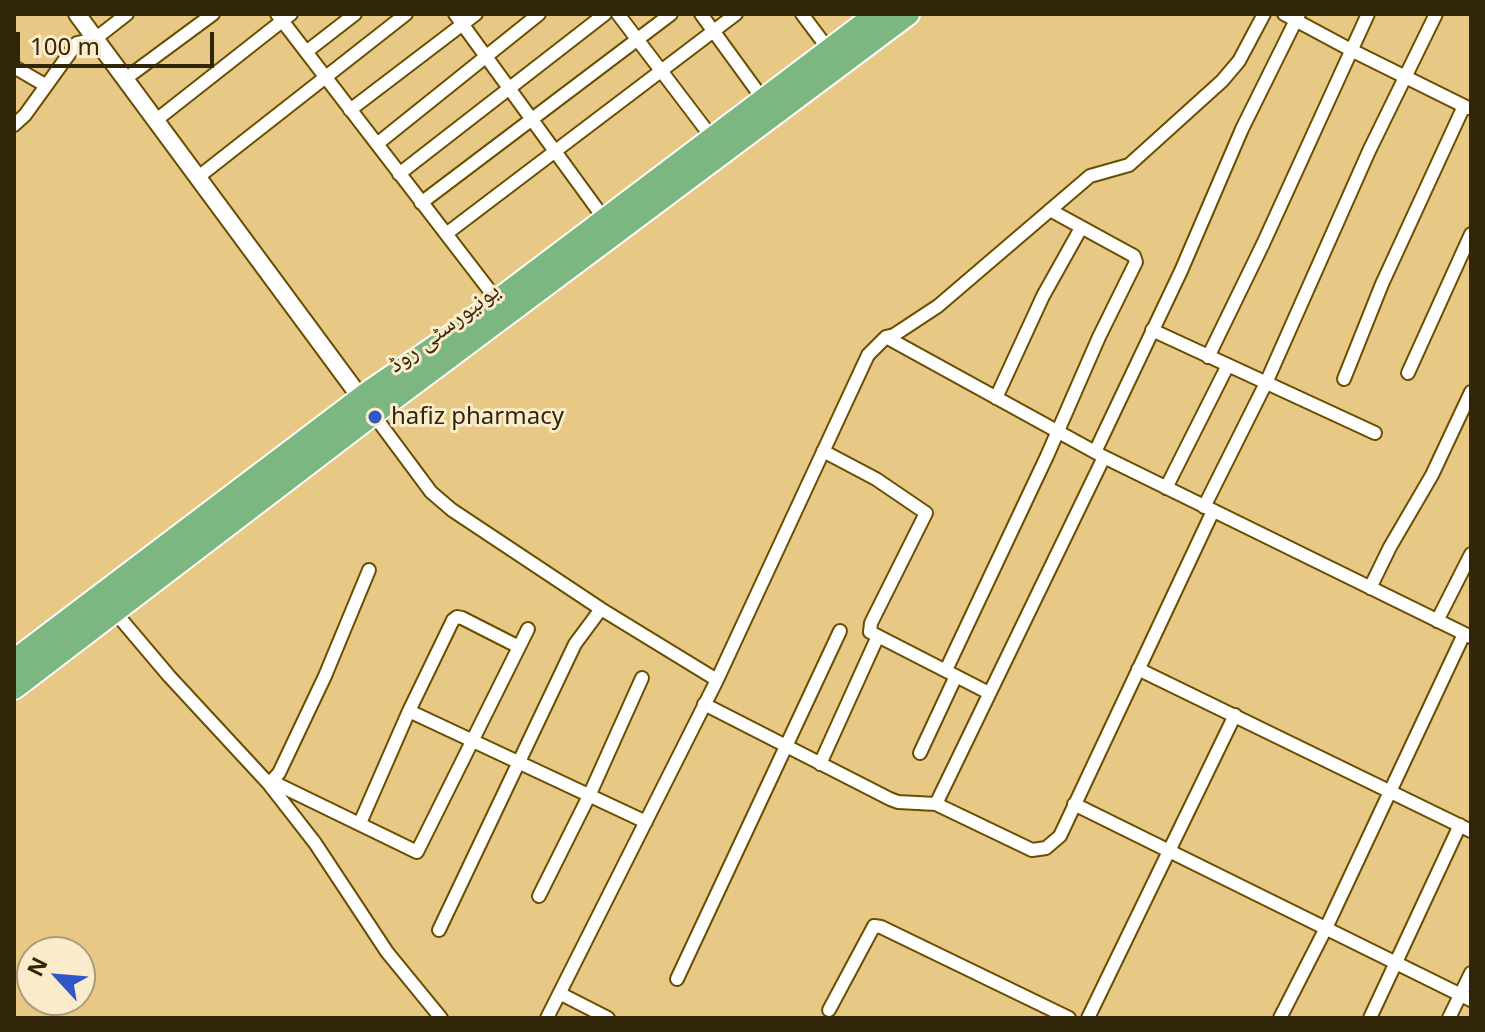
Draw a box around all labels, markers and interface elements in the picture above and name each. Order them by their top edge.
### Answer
scale bar [20,16,218,66]
text: 100 m [30,29,100,62]
street label: یونیورسٹی روڈ [382,277,506,379]
place label: hafiz pharmacy [391,403,564,431]
marker: hafiz pharmacy [366,408,384,426]
north arrow [16,936,96,1016]
text: N [19,952,54,981]

